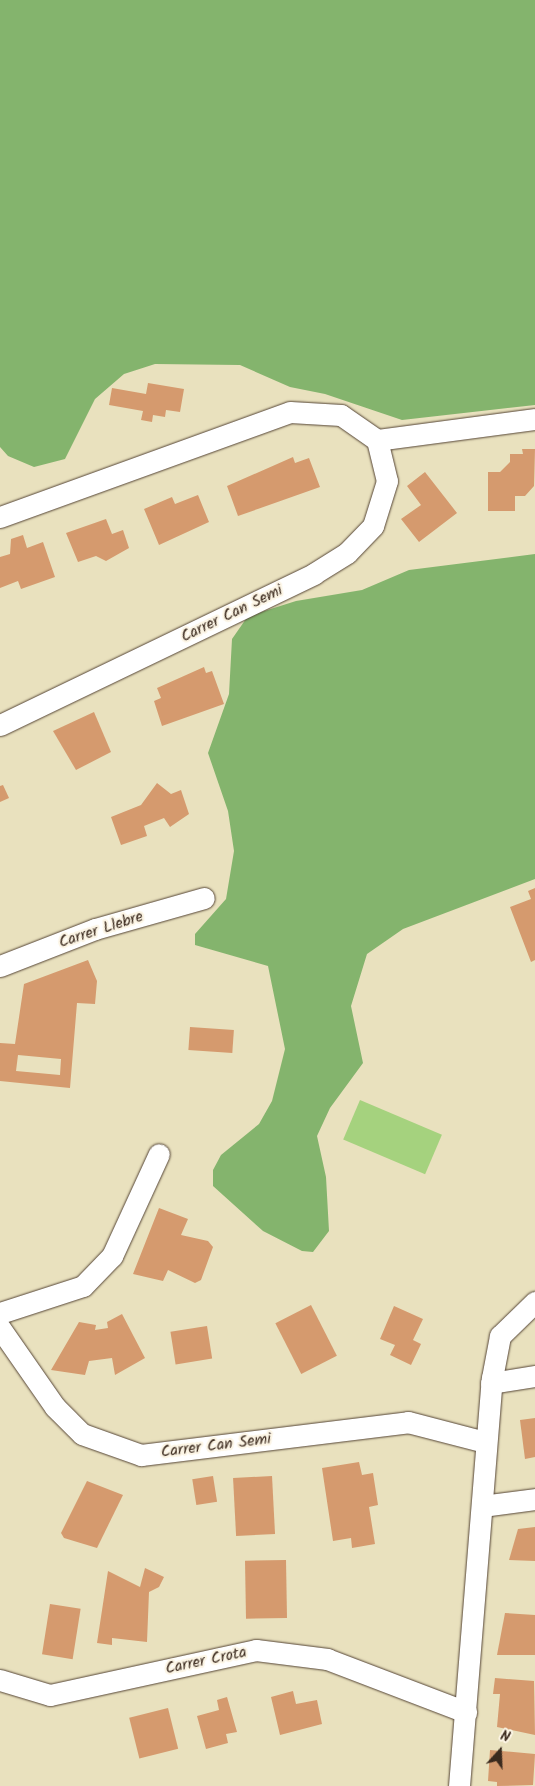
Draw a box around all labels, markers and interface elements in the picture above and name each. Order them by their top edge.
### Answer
street label: Carrer Can Semi [178,581,286,647]
street label: Carrer Llebre [56,907,146,953]
street label: Carrer Can Semi [160,1430,272,1462]
street label: Carrer Crota [164,1643,248,1679]
text: N [497,1725,513,1749]
north arrow [475,1726,525,1776]

